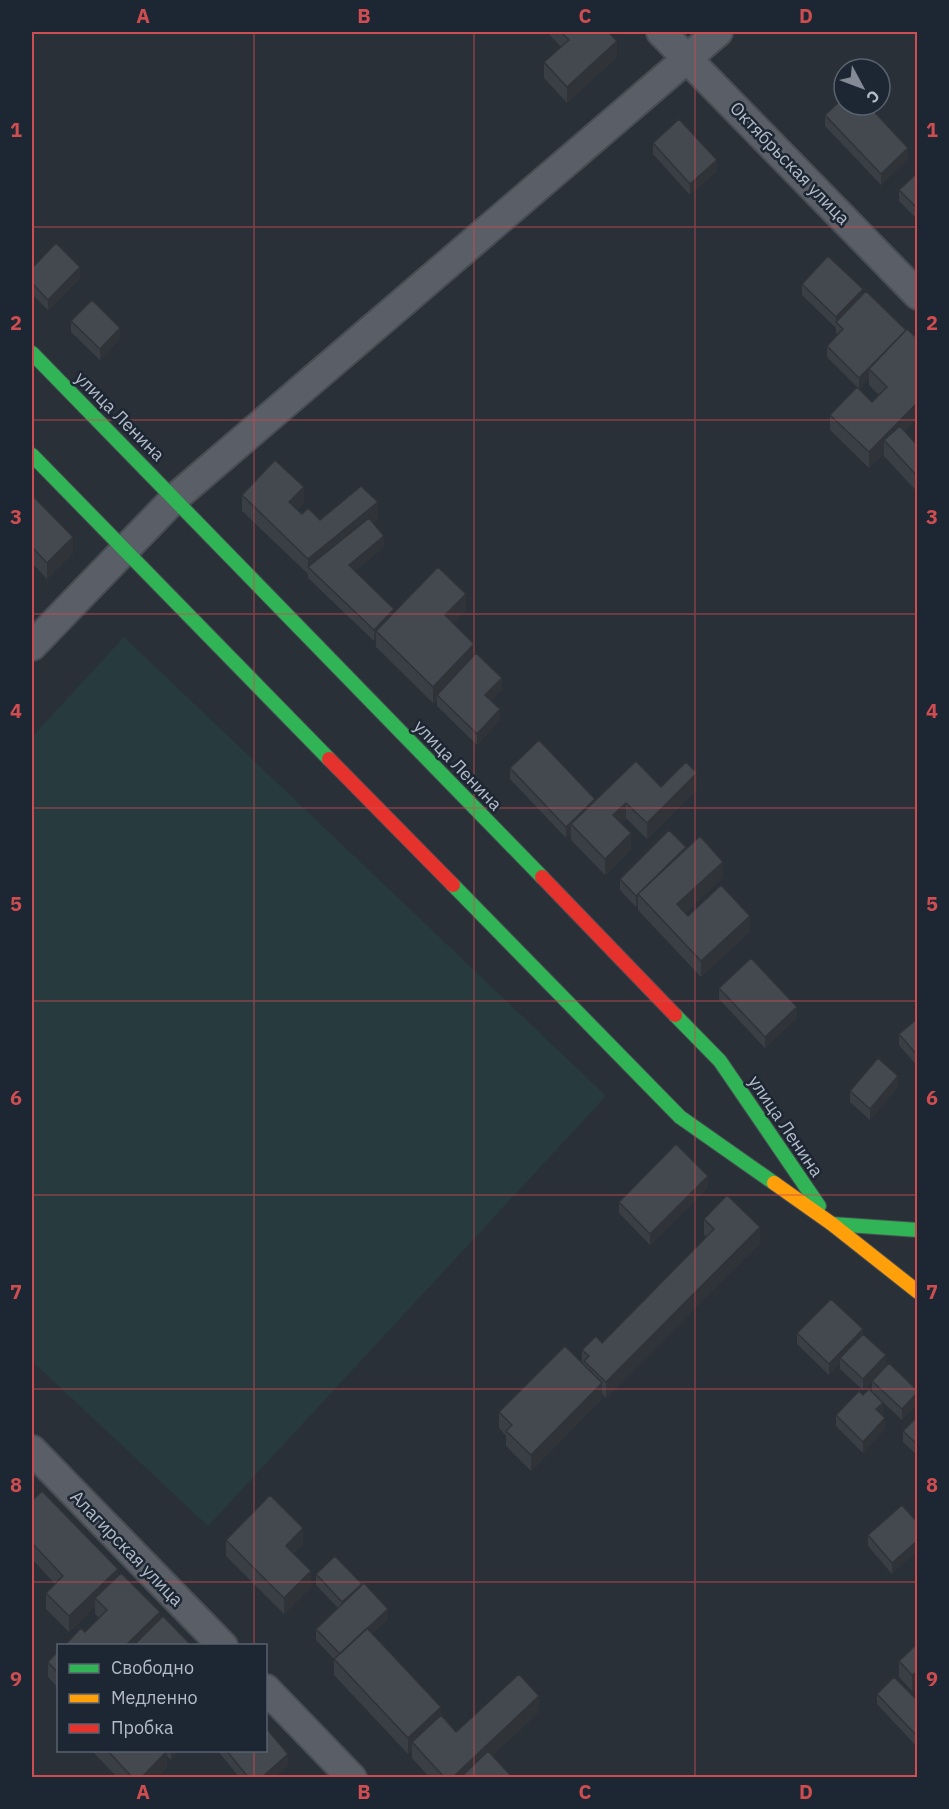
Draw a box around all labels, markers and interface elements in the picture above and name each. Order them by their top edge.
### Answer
text: A [136,2,150,29]
text: B [357,2,371,29]
text: C [578,2,592,29]
text: D [799,2,813,29]
north arrow [832,57,892,117]
text: С [862,86,884,107]
street label: Октябрьская улица [725,96,855,230]
text: 1 [10,116,22,143]
text: 1 [926,116,938,143]
text: 2 [10,309,22,336]
text: 2 [926,309,938,336]
street label: улица Ленина [70,366,170,466]
text: 3 [10,503,22,530]
text: 3 [926,503,938,530]
text: 4 [10,697,22,724]
text: 4 [926,697,938,724]
street label: улица Ленина [409,715,507,816]
text: 5 [10,890,22,917]
text: 5 [926,890,938,917]
street label: улица Ленина [744,1071,829,1182]
text: 6 [10,1084,22,1111]
text: 6 [926,1084,938,1111]
text: 7 [10,1278,22,1305]
text: 7 [926,1278,938,1305]
text: 8 [10,1471,22,1498]
text: 8 [926,1471,938,1498]
street label: Алагирская улица [66,1485,189,1611]
legend [57,1644,267,1752]
text: Свободно [111,1656,194,1679]
text: 9 [10,1665,22,1692]
text: 9 [926,1665,938,1692]
text: Медленно [111,1686,198,1709]
text: Пробка [111,1716,174,1739]
text: A [136,1778,150,1805]
text: B [357,1778,371,1805]
text: C [578,1778,592,1805]
text: D [799,1778,813,1805]

